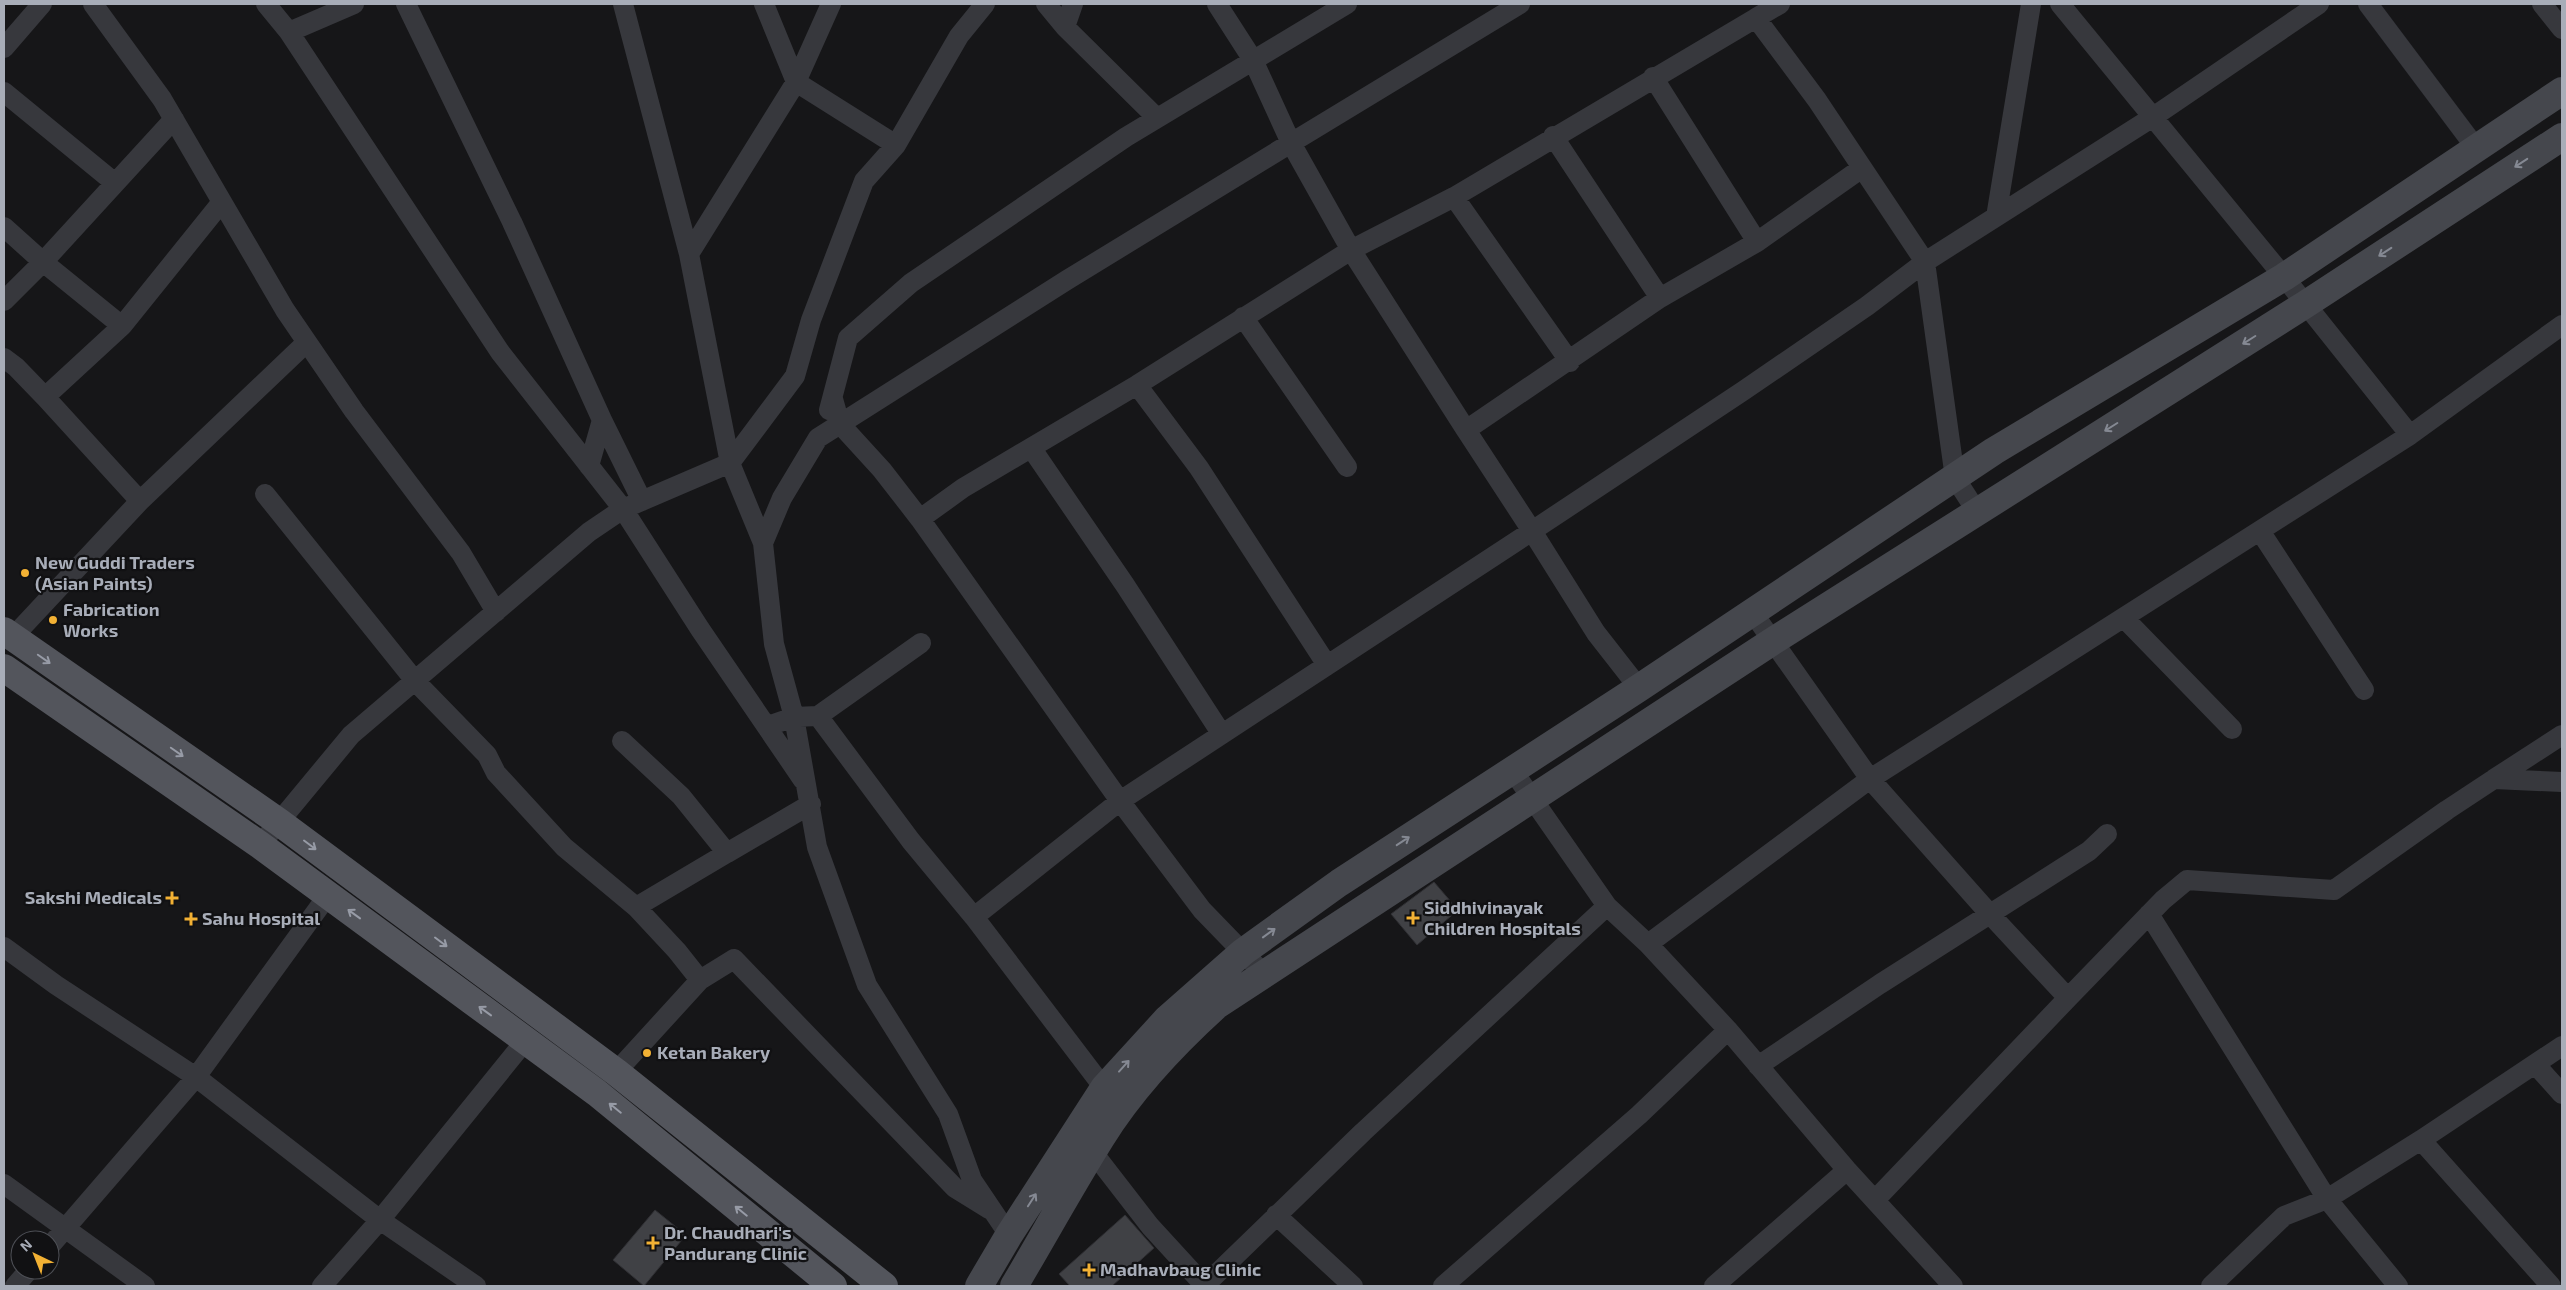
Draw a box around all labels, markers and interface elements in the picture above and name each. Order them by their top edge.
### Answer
one-way arrow [2515,159,2529,169]
one-way arrow [2378,247,2392,257]
one-way arrow [2242,335,2256,345]
one-way arrow [2105,422,2119,432]
place label: New Guddi Traders (Asian Paints) [35,551,195,594]
marker: New Guddi Traders (Asian Paints) [19,567,31,579]
place label: Fabrication Works [63,598,159,641]
marker: Fabrication Works [47,614,59,626]
one-way arrow [36,654,50,664]
one-way arrow [170,746,184,757]
one-way arrow [1396,836,1410,846]
one-way arrow [303,840,317,850]
place label: Sakshi Medicals [25,886,162,908]
marker: Sakshi Medicals [166,892,178,904]
place label: Siddhivinayak Children Hospitals [1424,896,1581,939]
place label: Sahu Hospital [202,907,320,929]
one-way arrow [348,909,361,920]
marker: Siddhivinayak Children Hospitals [1406,911,1420,925]
marker: Sahu Hospital [184,912,198,926]
one-way arrow [1262,928,1276,938]
one-way arrow [434,936,447,947]
one-way arrow [478,1006,492,1016]
place label: Ketan Bakery [657,1041,771,1063]
marker: Ketan Bakery [641,1047,653,1059]
one-way arrow [1118,1060,1130,1073]
one-way arrow [609,1103,622,1114]
one-way arrow [1027,1193,1037,1207]
one-way arrow [734,1205,747,1217]
place label: Dr. Chaudhari's Pandurang Clinic [664,1221,807,1264]
north arrow [10,1230,60,1280]
text: N [16,1235,35,1255]
marker: Dr. Chaudhari's Pandurang Clinic [646,1236,660,1250]
place label: Madhavbaug Clinic [1100,1258,1261,1280]
marker: Madhavbaug Clinic [1082,1263,1096,1277]

